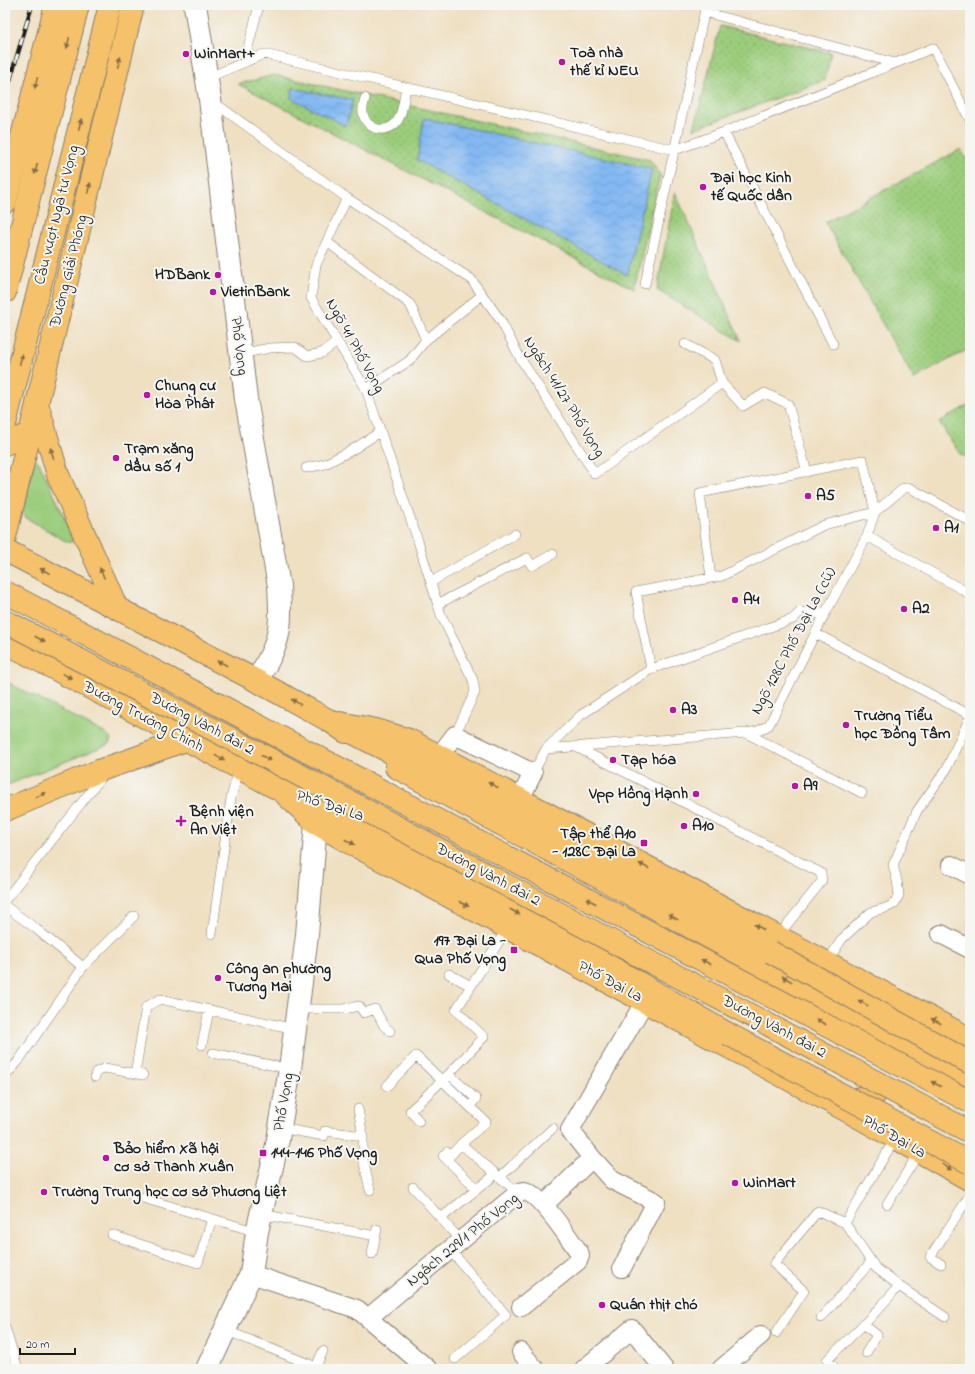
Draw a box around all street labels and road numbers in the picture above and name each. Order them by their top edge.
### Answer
street label: Cầu vượt Ngã tư Vọng [28,143,86,287]
street label: Đường Giải Phóng [43,212,95,331]
street label: Ngõ 41 Phố Vọng [319,294,391,398]
street label: Phố Vọng [223,315,255,377]
street label: Ngách 41/27 Phố Vọng [517,332,611,462]
street label: Ngõ 128C Phố Đại La (cũ) [745,563,843,719]
street label: Đường Trường Chinh [77,675,208,759]
street label: Đường Vành đai 2 [144,686,259,762]
street label: Phố Đại La [293,784,367,828]
street label: Đường Vành đai 2 [430,837,545,913]
street label: Phố Đại La [573,955,647,1009]
street label: Đường Vành đai 2 [716,989,831,1065]
street label: Phố Vọng [267,1071,301,1133]
street label: Phố Đại La [858,1109,930,1165]
street label: Ngách 229/1 Phố Vọng [402,1187,524,1293]

